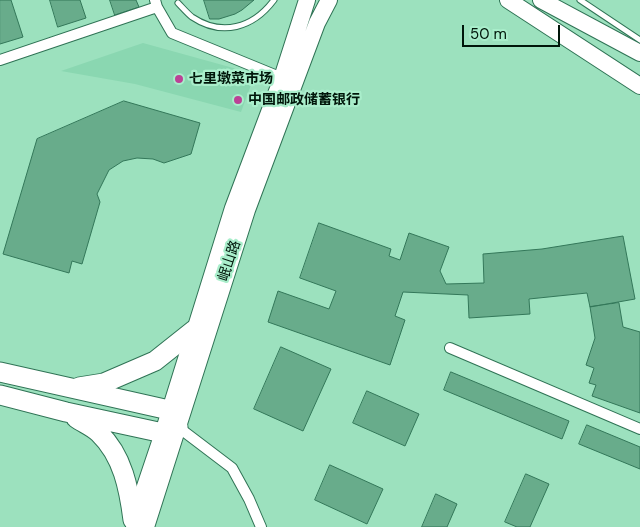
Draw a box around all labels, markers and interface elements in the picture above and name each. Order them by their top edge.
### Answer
scale bar [465,15,562,47]
text: 50 m [470,24,507,44]
place label: 七里墩菜市场 [189,71,273,87]
marker: 七里墩菜市场 [173,73,185,85]
place label: 中国邮政储蓄银行 [248,92,360,108]
marker: 中国邮政储蓄银行 [232,94,244,106]
street label: 岷山路 [216,238,244,284]

